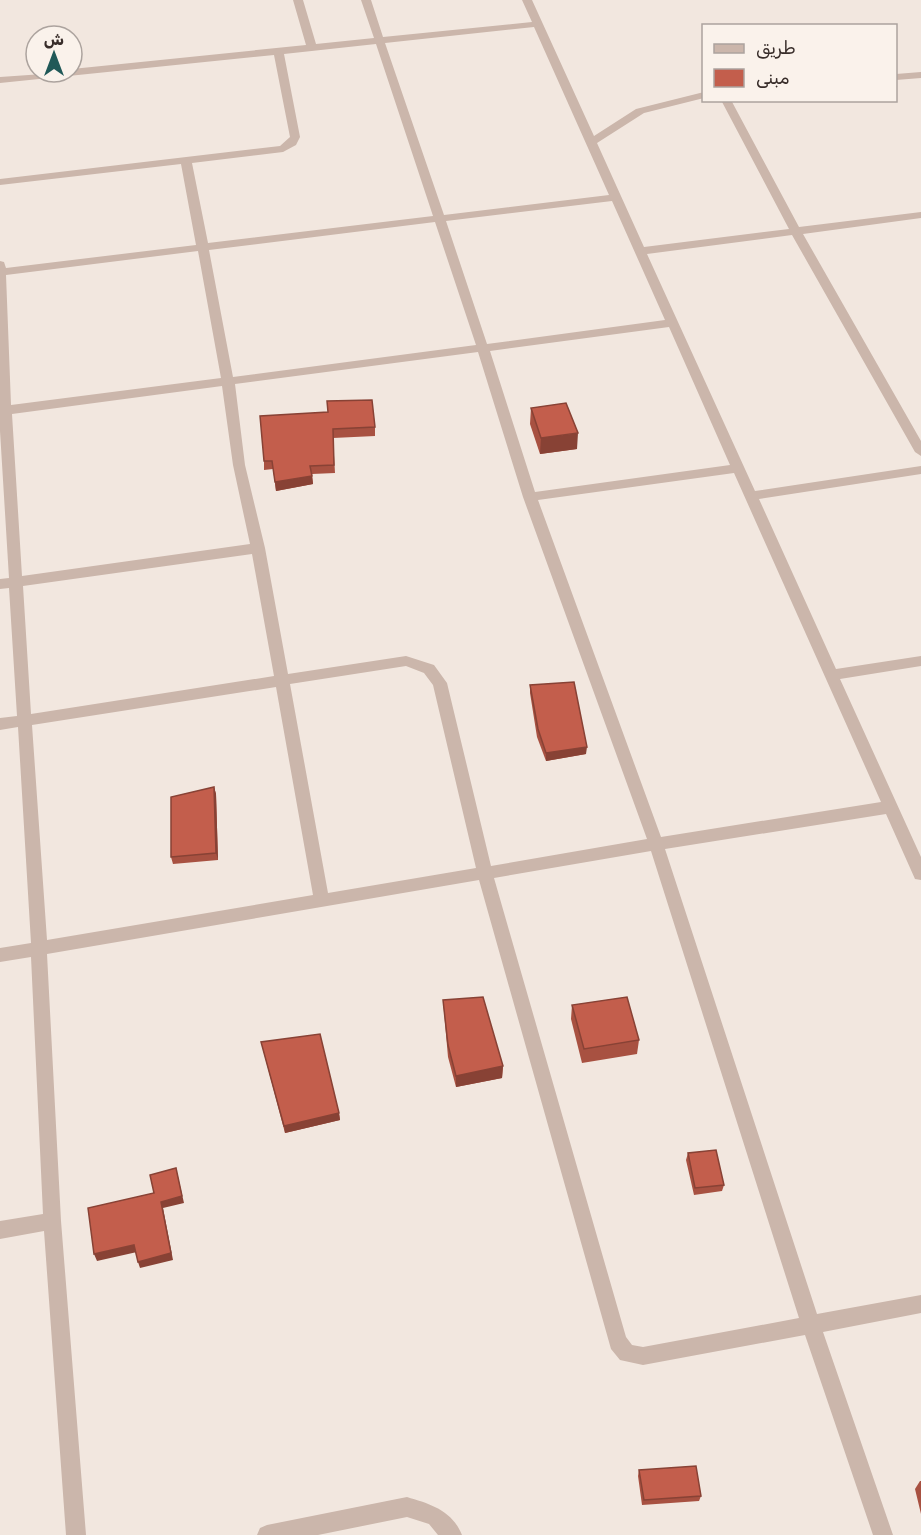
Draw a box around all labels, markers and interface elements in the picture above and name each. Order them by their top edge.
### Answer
north arrow [24,24,84,84]
legend [702,24,897,102]
text: ش [44,30,64,49]
text: طريق [756,37,796,59]
text: مبنى [756,67,790,89]

